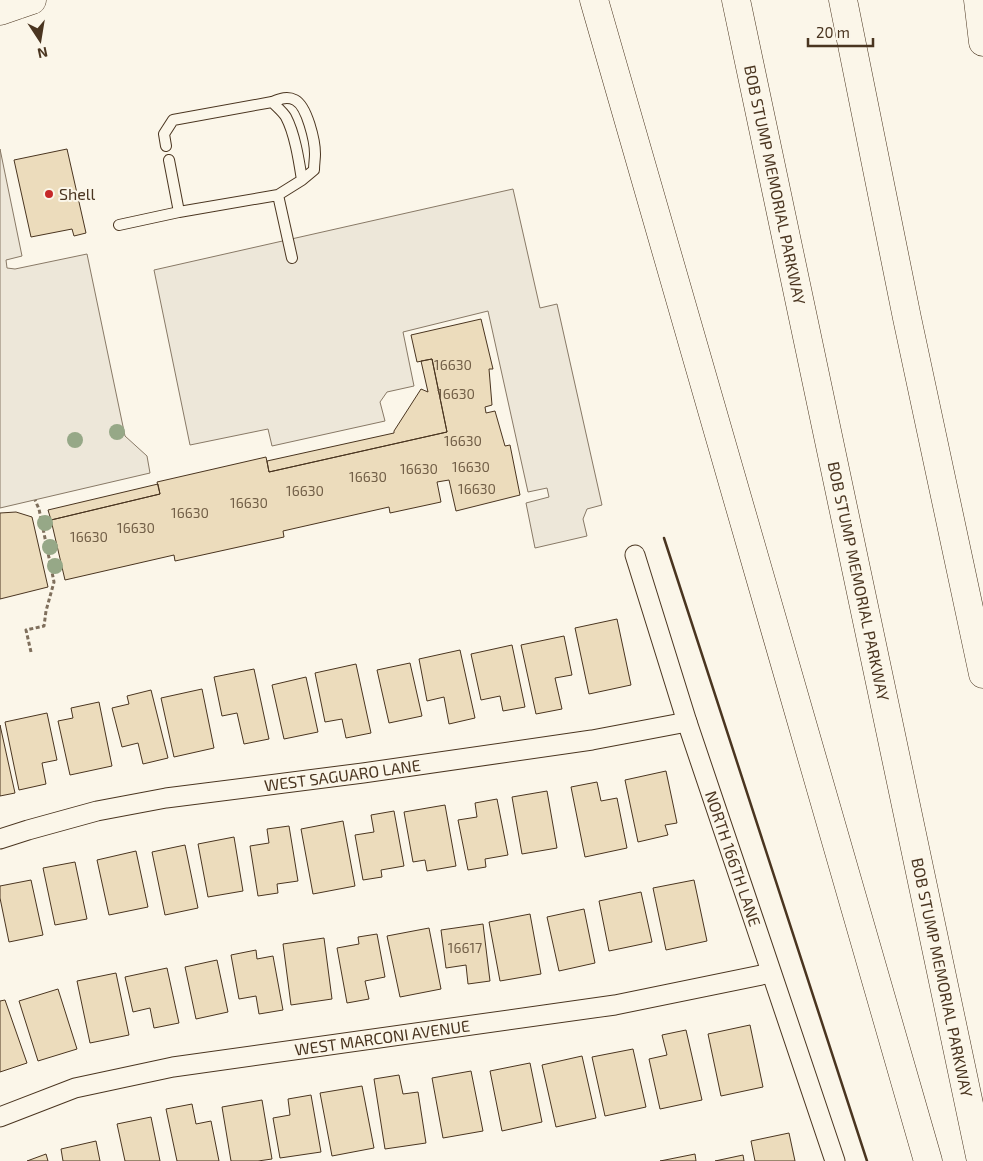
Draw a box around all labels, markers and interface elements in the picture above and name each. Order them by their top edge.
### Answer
north arrow [15,15,65,65]
scale bar [808,15,873,47]
text: 20 m [816,23,850,41]
text: N [36,44,50,63]
street label: BOB STUMP MEMORIAL PARKWAY [741,63,810,306]
place label: Shell [59,184,96,203]
marker: Shell [43,188,55,200]
house number: 16630 [434,356,472,373]
house number: 16630 [437,385,475,402]
house number: 16630 [444,432,482,449]
house number: 16630 [452,458,490,475]
house number: 16630 [400,460,438,477]
street label: BOB STUMP MEMORIAL PARKWAY [825,460,894,703]
house number: 16630 [349,468,387,485]
house number: 16630 [458,480,496,497]
house number: 16630 [286,482,324,499]
house number: 16630 [230,494,268,511]
house number: 16630 [171,504,209,521]
house number: 16630 [117,519,155,536]
house number: 16630 [70,528,108,545]
street label: WEST SAGUARO LANE [263,755,422,794]
street label: NORTH 166TH LANE [702,788,765,929]
street label: BOB STUMP MEMORIAL PARKWAY [908,856,977,1099]
house number: 16617 [448,939,482,956]
street label: WEST MARCONI AVENUE [293,1015,471,1059]

